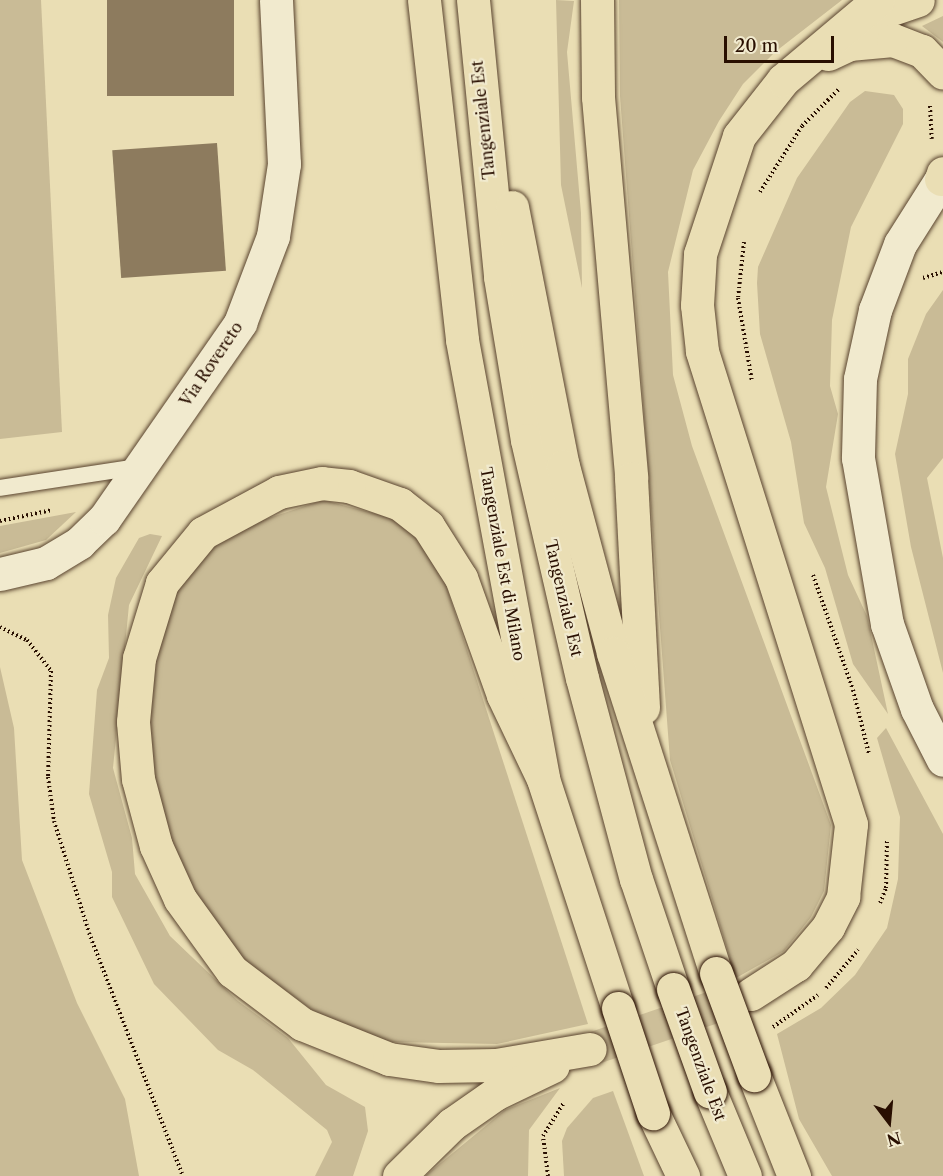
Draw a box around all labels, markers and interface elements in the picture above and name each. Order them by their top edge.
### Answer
scale bar [727,24,836,62]
text: 20 m [735,35,778,57]
street label: Tangenziale Est [467,60,499,180]
street label: Via Rovereto [176,318,246,410]
street label: Tangenziale Est di Milano [476,466,530,662]
street label: Tangenziale Est [541,538,587,658]
street label: Tangenziale Est [672,1005,730,1123]
north arrow [859,1092,919,1152]
text: N [885,1128,903,1151]

